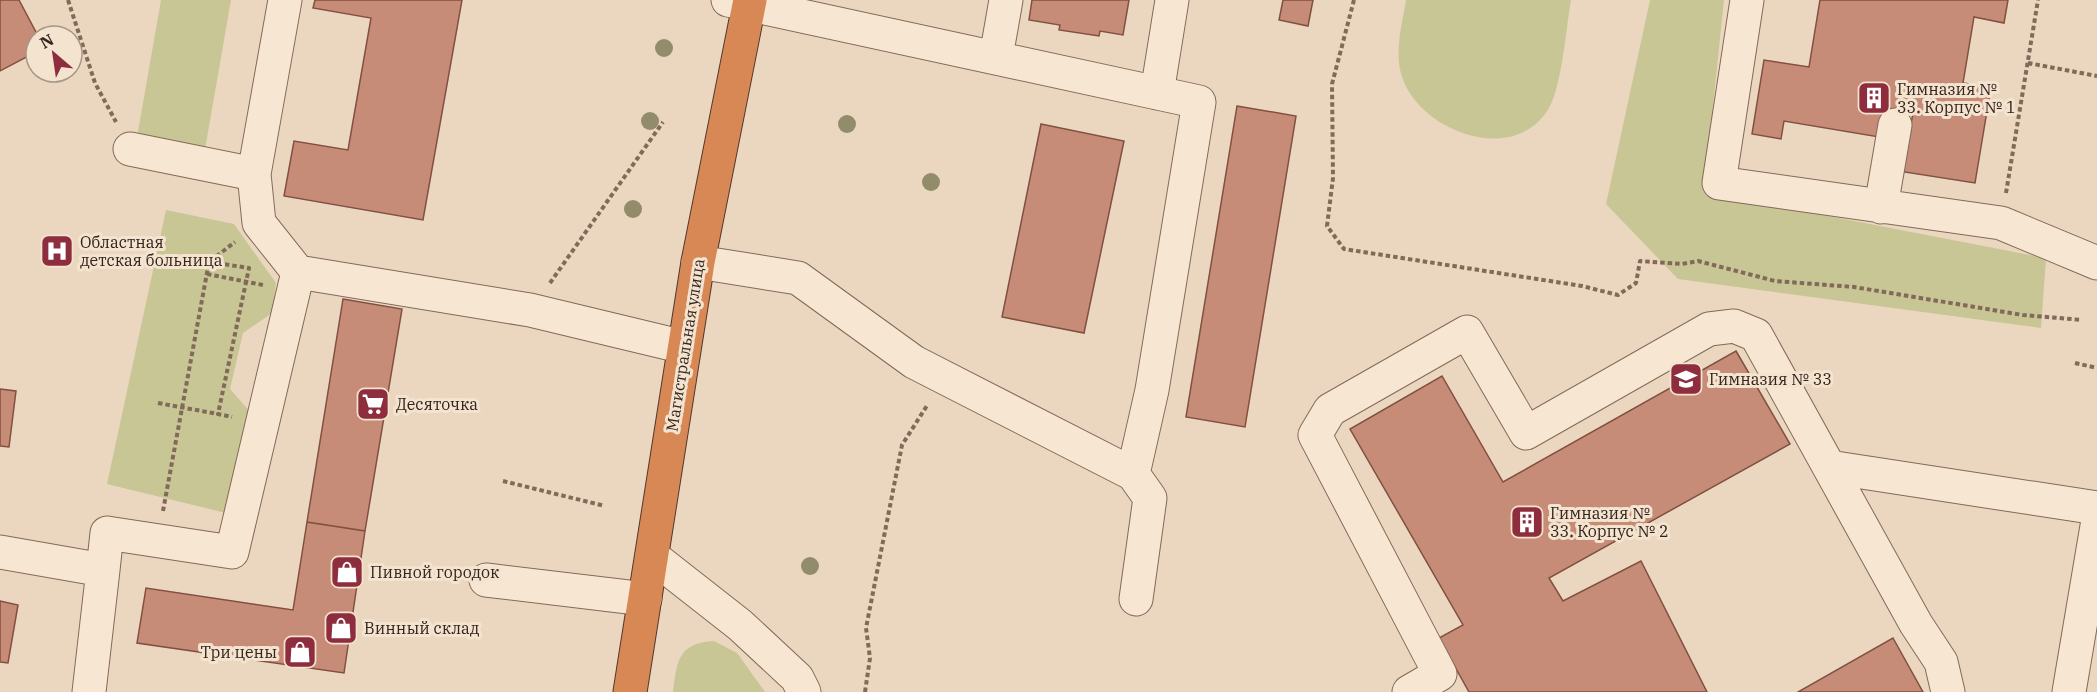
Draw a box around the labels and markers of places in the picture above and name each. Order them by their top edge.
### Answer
place label: Гимназия № 33. Корпус № 1 [1897,79,2016,117]
building icon: Гимназия № 33. Корпус № 1 [1856,80,1892,116]
place label: Областная детская больница [80,232,223,270]
hospital icon: Областная детская больница [39,233,75,269]
school or university icon: Гимназия № 33 [1668,361,1704,397]
place label: Гимназия № 33 [1709,369,1832,389]
supermarket icon: Десяточка [355,386,391,422]
place label: Десяточка [396,394,478,414]
place label: Гимназия № 33. Корпус № 2 [1550,503,1669,541]
building icon: Гимназия № 33. Корпус № 2 [1509,504,1545,540]
shop icon: Пивной городок [329,554,365,590]
place label: Пивной городок [370,562,500,582]
shop icon: Винный склад [323,610,359,646]
place label: Винный склад [364,618,480,638]
shop icon: Три цены [282,634,318,670]
place label: Три цены [200,642,277,662]

